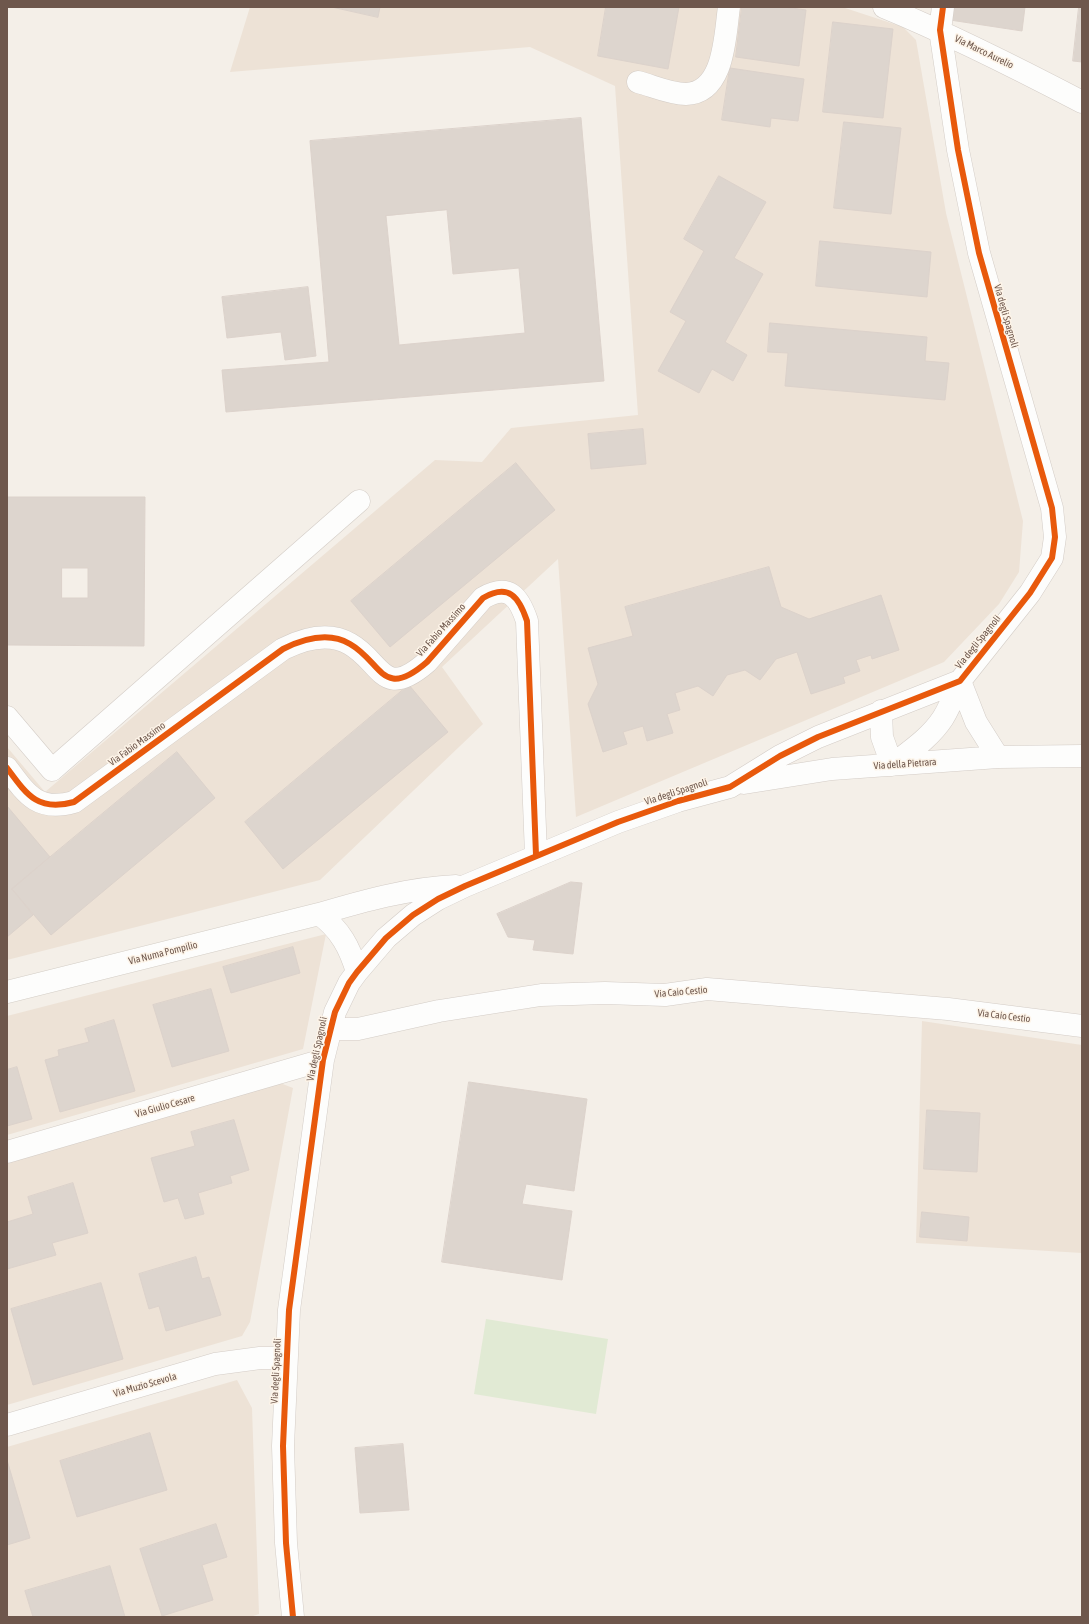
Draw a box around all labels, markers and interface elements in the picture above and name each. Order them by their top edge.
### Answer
street label: Via Marco Aurelio [953,33,1015,71]
street label: Via degli Spagnoli [991,283,1021,349]
street label: Via Fabio Massimo [414,601,468,659]
street label: Via degli Spagnoli [953,613,1003,671]
street label: Via Fabio Massimo [106,719,168,769]
street label: Via della Pietrara [873,756,937,772]
street label: Via degli Spagnoli [643,776,709,808]
street label: Via Numa Pompilio [127,939,199,967]
street label: Via Caio Cestio [654,984,708,1000]
street label: Via Caio Cestio [977,1007,1031,1025]
street label: Via degli Spagnoli [304,1016,330,1082]
street label: Via Giulio Cesare [134,1092,196,1120]
street label: Via degli Spagnoli [268,1338,284,1404]
street label: Via Muzio Scevola [112,1370,178,1400]

